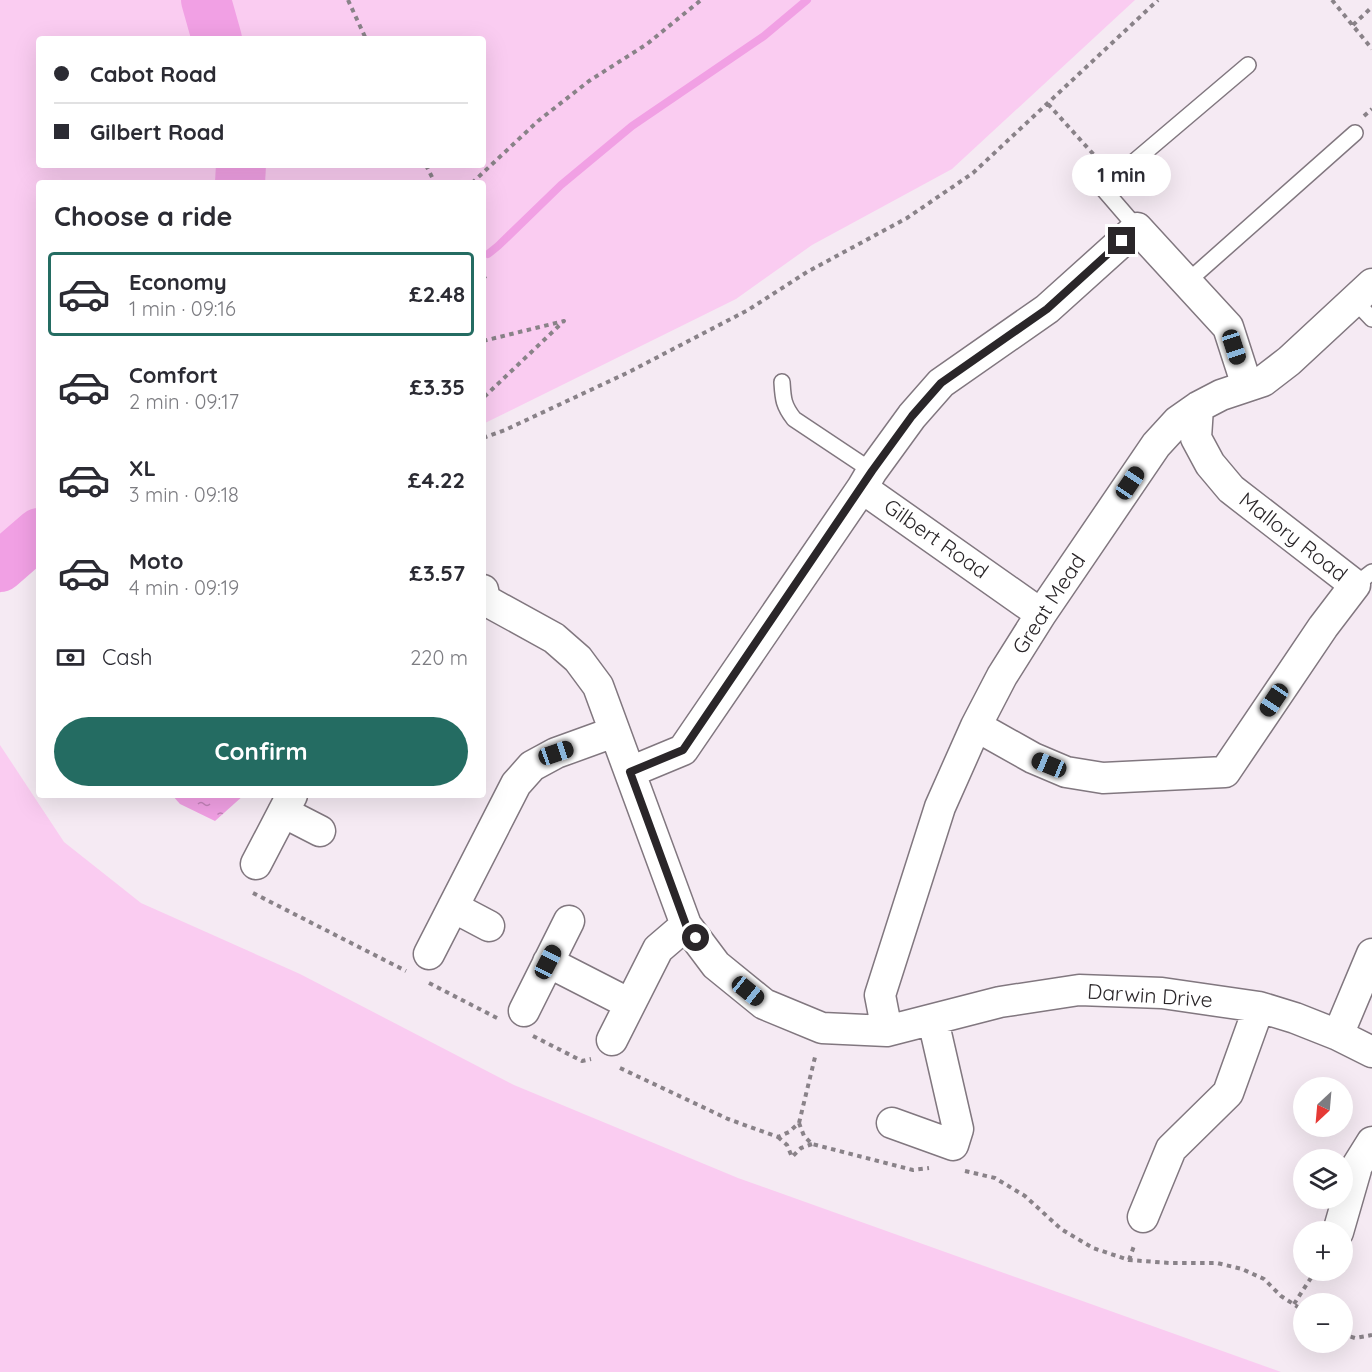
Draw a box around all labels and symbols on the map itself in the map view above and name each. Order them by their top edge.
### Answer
callout: 1 min [1072,154,1172,196]
route end [1108,227,1135,254]
car [1220,327,1248,367]
car [1112,463,1148,503]
street label: Mallory Road [1234,486,1353,586]
street label: Gilbert Road [879,493,994,584]
street label: Great Mead [1006,548,1090,659]
car [1256,680,1292,720]
car [536,739,576,767]
car [1029,750,1069,780]
route start [682,924,709,951]
car [532,942,564,982]
car [728,973,768,1009]
street label: Darwin Drive [1086,978,1214,1012]
north arrow [1293,1077,1353,1137]

